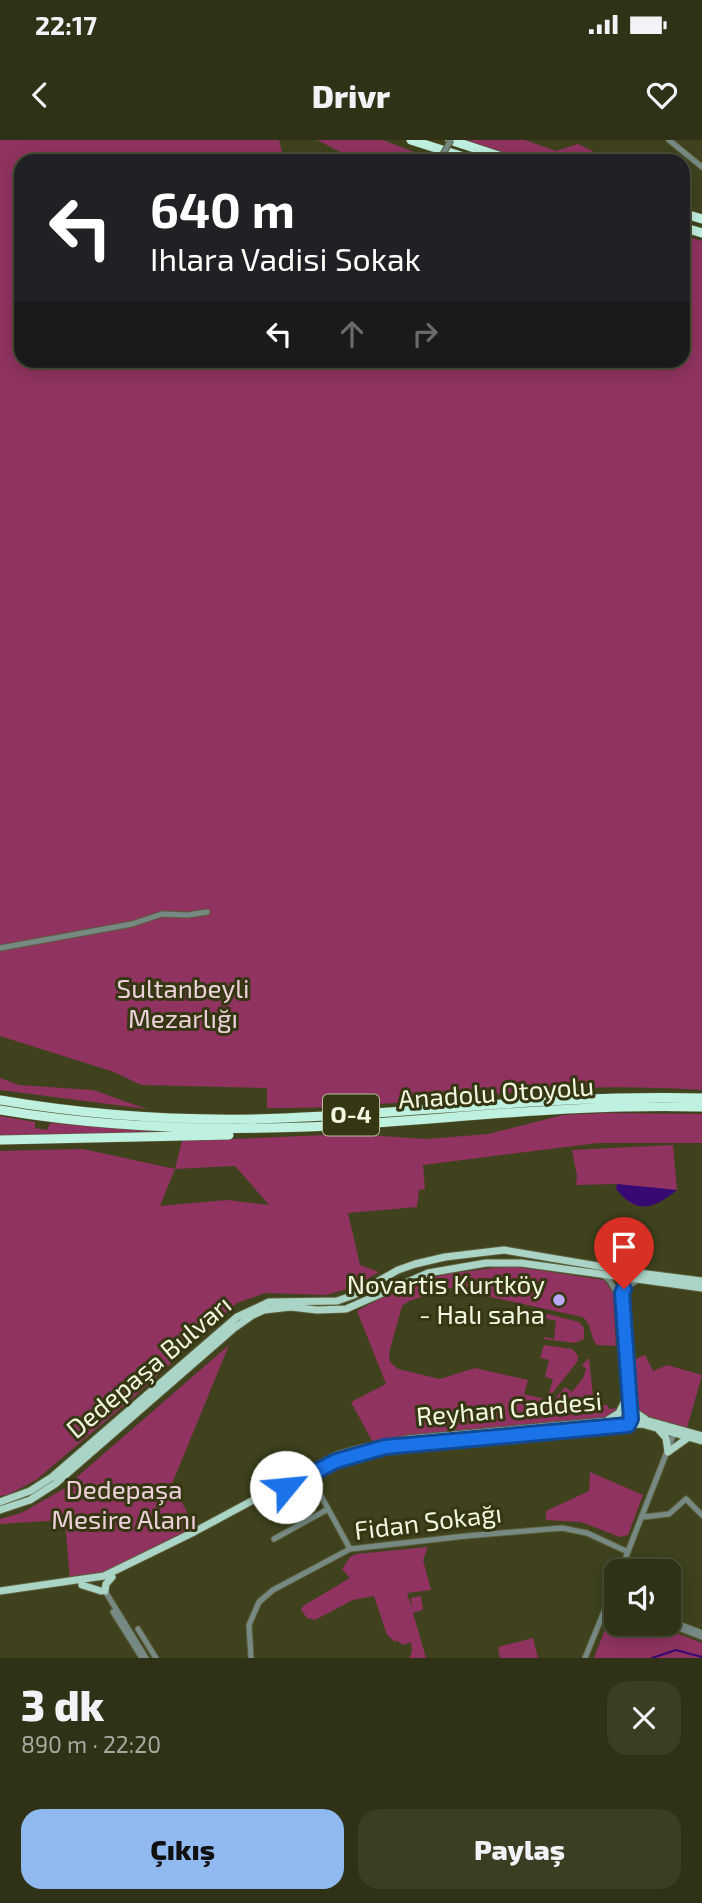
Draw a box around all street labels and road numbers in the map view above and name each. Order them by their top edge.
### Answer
street label: Anadolu Otoyolu [397,1069,595,1114]
road number: O-4 [323,1094,379,1135]
street label: Dedepaşa Bulvarı [59,1288,238,1445]
street label: Reyhan Caddesi [415,1384,603,1431]
street label: Fidan Sokağı [352,1496,503,1545]

